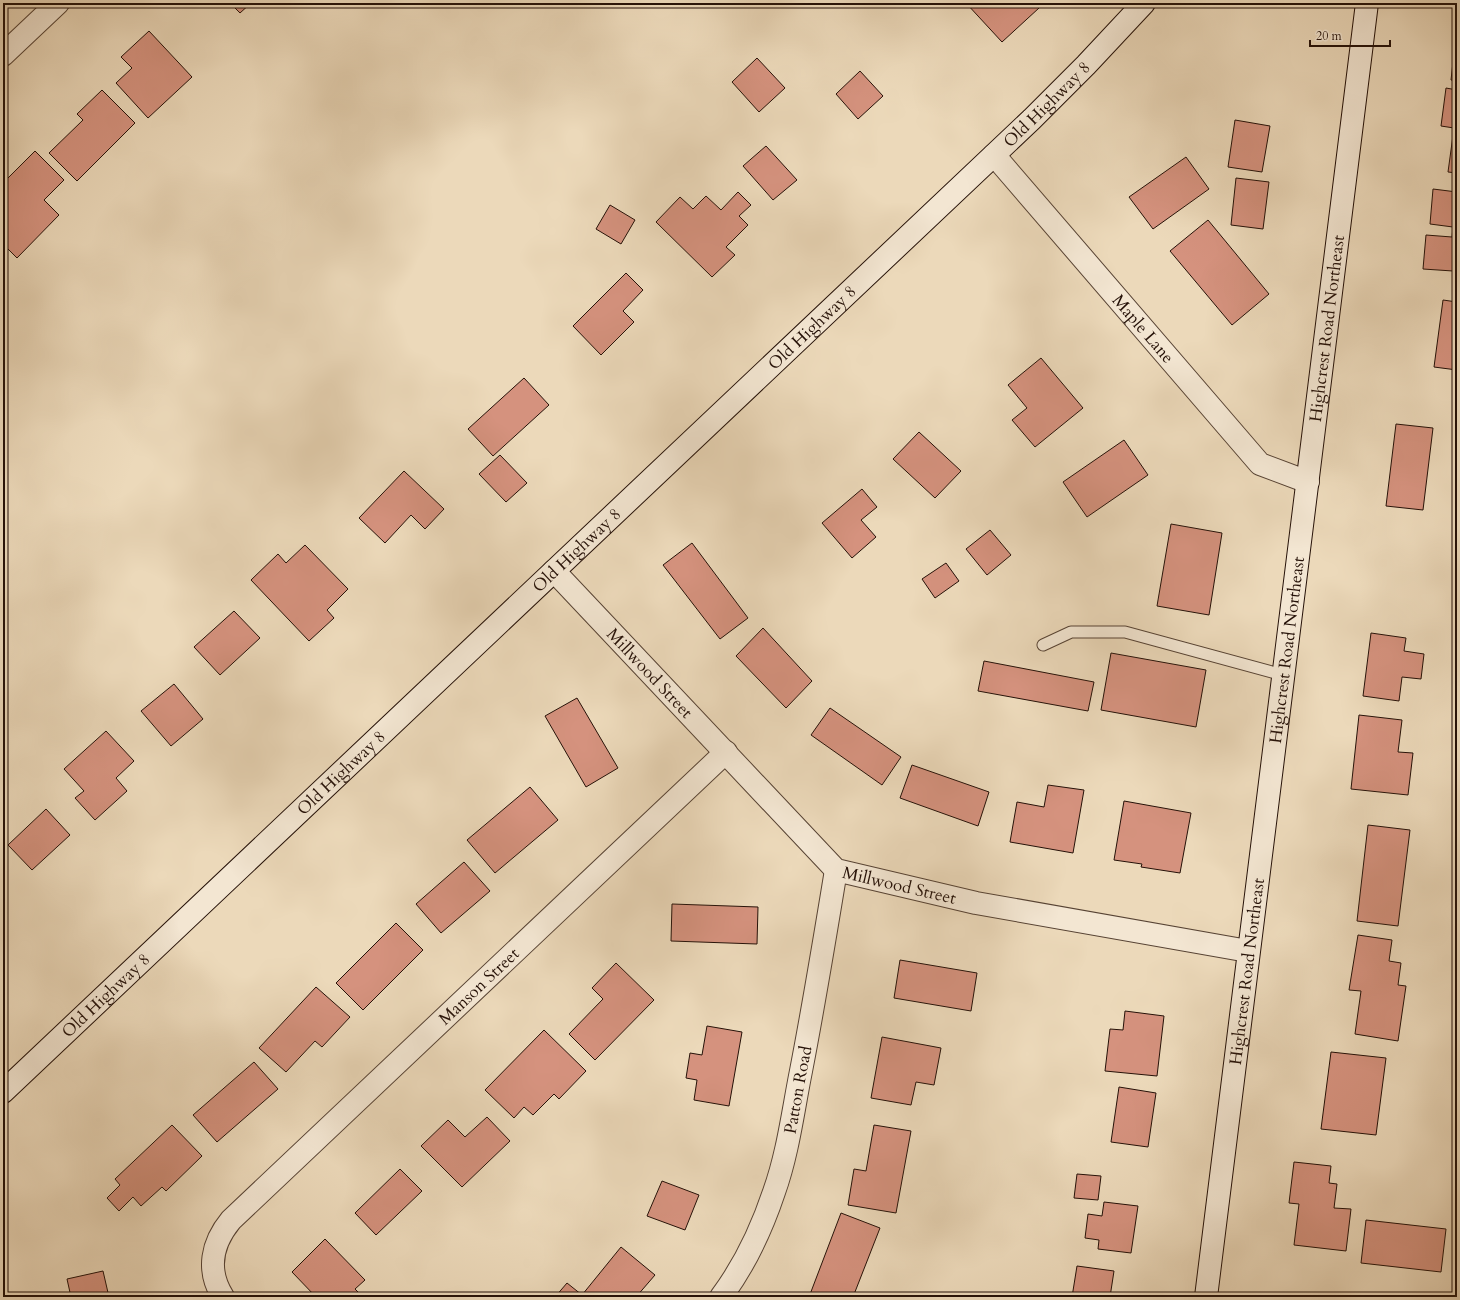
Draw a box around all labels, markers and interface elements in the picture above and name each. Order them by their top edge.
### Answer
scale bar [1310,22,1390,48]
text: 20 m [1316,28,1343,44]
street label: Old Highway 8 [998,56,1095,152]
street label: Highcrest Road Northeast [1303,233,1350,423]
street label: Old Highway 8 [762,280,861,375]
street label: Maple Lane [1107,289,1180,368]
street label: Old Highway 8 [527,502,626,597]
street label: Highcrest Road Northeast [1263,555,1310,745]
street label: Millwood Street [602,623,699,723]
street label: Old Highway 8 [292,725,390,820]
street label: Millwood Street [840,860,959,910]
street label: Highcrest Road Northeast [1223,876,1270,1066]
street label: Manson Street [433,942,524,1030]
street label: Old Highway 8 [56,948,155,1043]
street label: Patton Road [778,1044,817,1136]

